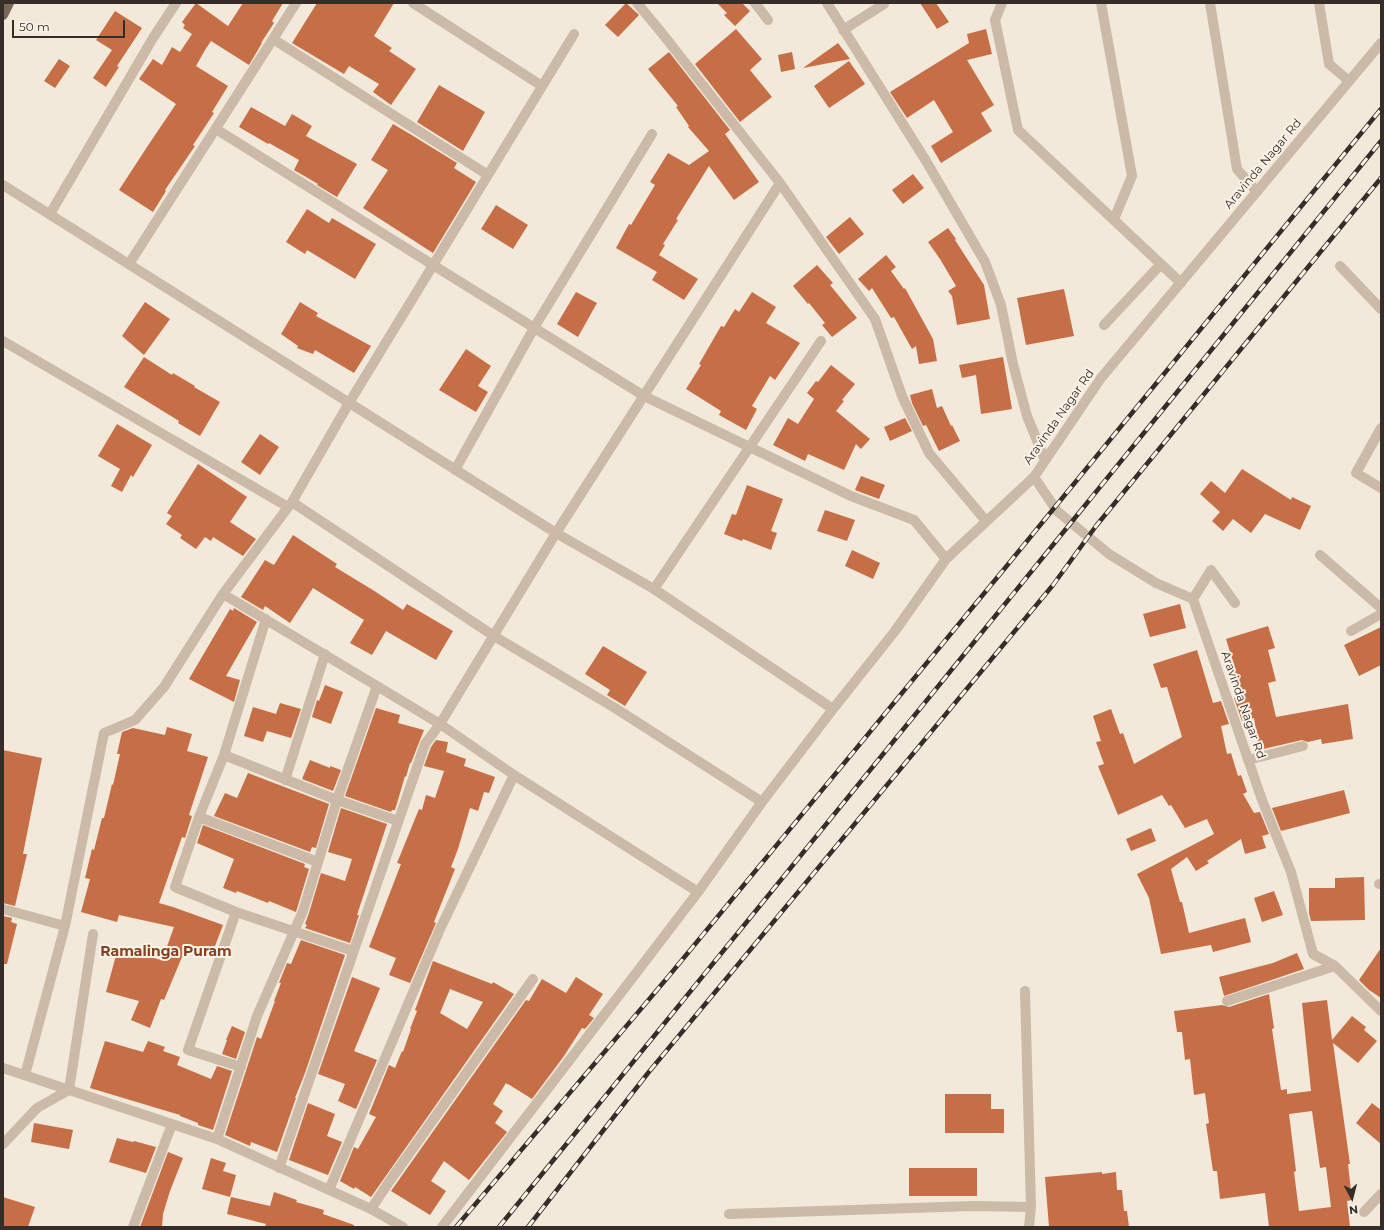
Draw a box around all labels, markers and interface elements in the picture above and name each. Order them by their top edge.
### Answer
scale bar [14,12,127,38]
text: 50 m [19,19,50,34]
street label: Aravinda Nagar Rd [1221,116,1305,212]
street label: Aravinda Nagar Rd [1021,367,1097,467]
street label: Aravinda Nagar Rd [1218,649,1268,761]
district label: Ramalinga Puram [100,944,232,960]
north arrow [1332,1178,1372,1218]
text: N [1348,1202,1359,1217]

